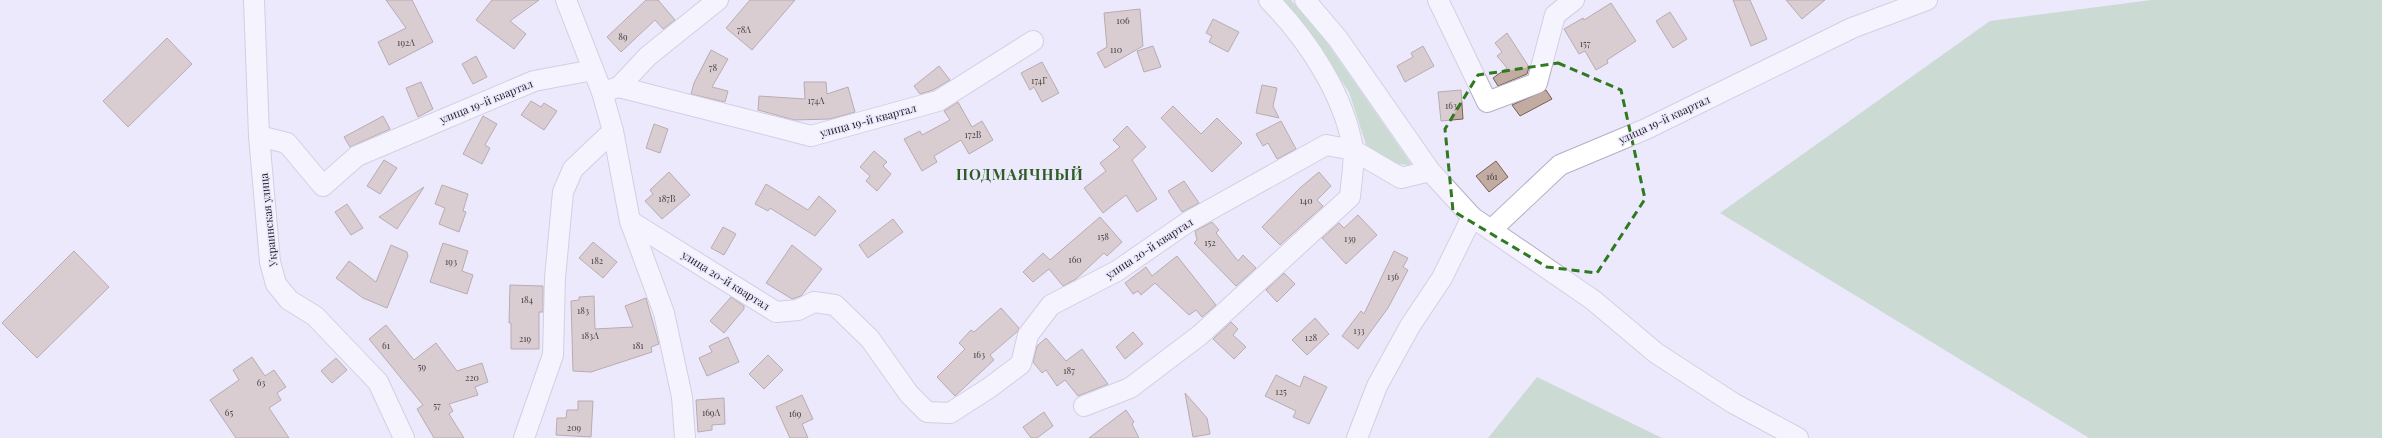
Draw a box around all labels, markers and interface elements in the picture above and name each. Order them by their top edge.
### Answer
house number: 106 [1116,14,1130,26]
house number: 78А [737,23,751,35]
house number: 89 [618,30,628,42]
house number: 192А [397,36,415,48]
house number: 157 [1580,37,1591,49]
house number: 110 [1110,43,1122,55]
house number: 78 [709,61,717,73]
house number: 174Г [1031,74,1047,86]
street label: улица 19-й квартал [436,75,535,127]
street label: улица 19-й квартал [1615,91,1712,147]
house number: 174А [808,94,825,106]
house number: 163 [1445,99,1457,111]
street label: улица 19-й квартал [817,100,918,140]
house number: 172В [965,128,982,140]
district label: ПОДМАЯЧНЫЙ [956,164,1084,184]
house number: 161 [1486,170,1498,182]
street label: Украинская улица [256,172,280,269]
house number: 187В [658,192,676,204]
house number: 140 [1299,194,1313,206]
street label: улица 20-й квартал [1102,214,1196,282]
house number: 158 [1097,230,1109,242]
house number: 139 [1344,232,1356,244]
house number: 152 [1204,236,1216,248]
street label: улица 20-й квартал [678,246,773,313]
house number: 160 [1068,253,1082,265]
house number: 182 [591,254,603,266]
house number: 193 [445,255,457,267]
house number: 136 [1387,270,1399,282]
house number: 184 [521,293,534,305]
house number: 183 [577,304,589,316]
house number: 133 [1353,324,1365,336]
house number: 183А [581,329,599,341]
house number: 128 [1305,331,1317,343]
house number: 219 [519,332,532,344]
house number: 61 [382,339,391,351]
house number: 181 [632,339,644,351]
house number: 163 [973,348,985,360]
house number: 59 [418,360,427,372]
house number: 187 [1063,364,1075,376]
house number: 220 [465,371,479,383]
house number: 63 [257,376,265,388]
house number: 125 [1275,385,1287,397]
house number: 57 [433,399,441,411]
house number: 65 [225,406,233,418]
house number: 169А [702,406,720,418]
house number: 169 [789,407,802,419]
house number: 209 [567,421,582,433]

